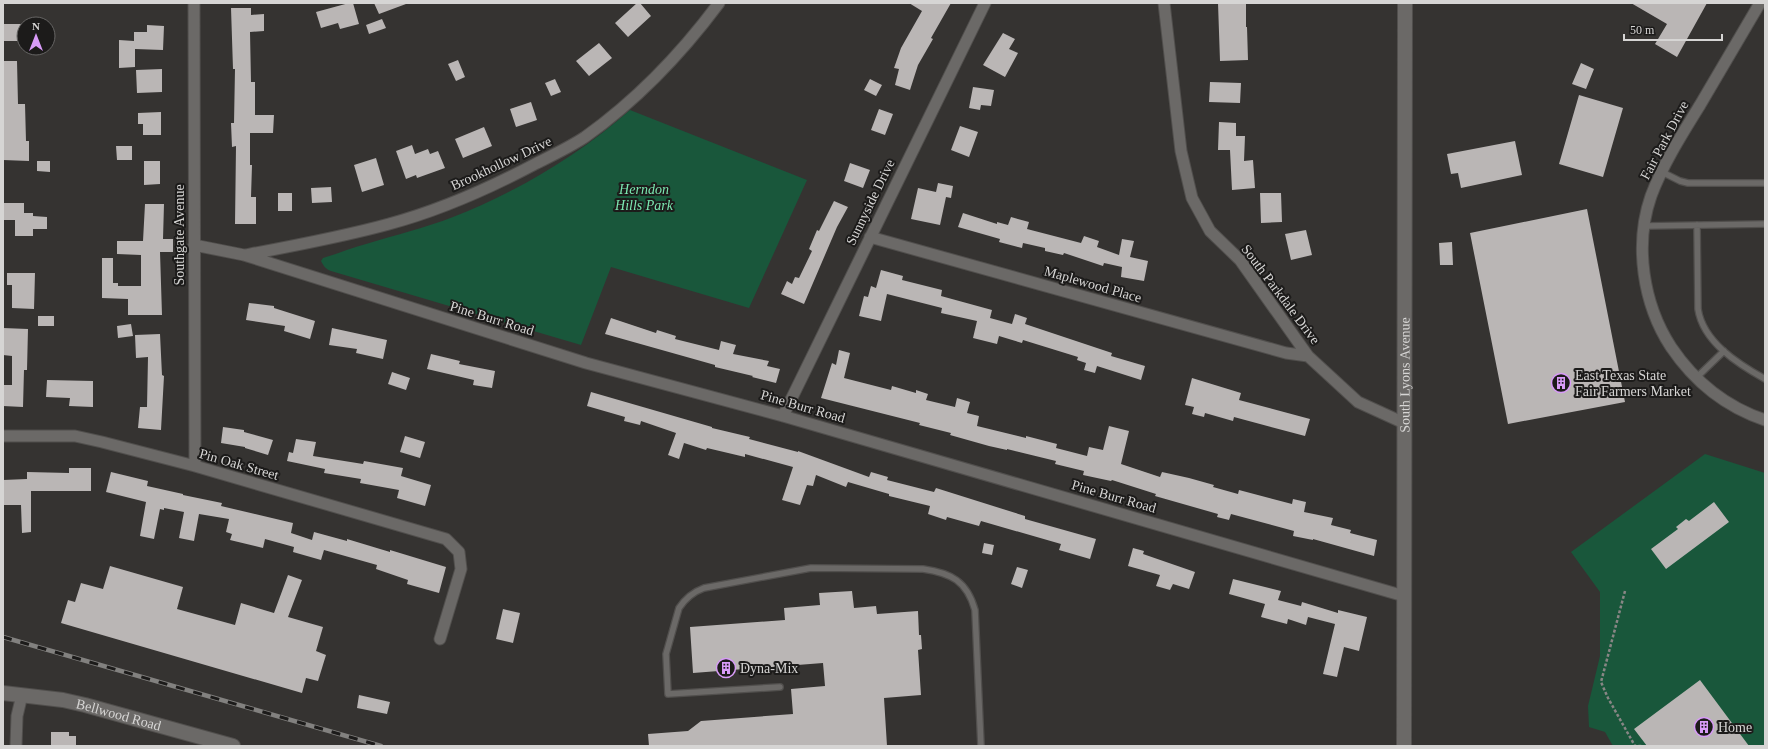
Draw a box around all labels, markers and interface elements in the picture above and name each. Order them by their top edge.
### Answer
north arrow [16,16,56,56]
scale bar [1624,16,1722,42]
text: N [32,20,40,32]
text: 50 m [1630,23,1655,37]
street label: Fair Park Drive [1637,98,1692,182]
street label: Brookhollow Drive [449,134,554,193]
street label: Sunnyside Drive [843,157,898,248]
park label: Herndon Hills Park [614,182,674,213]
street label: Southgate Avenue [172,184,187,286]
street label: South Parkdale Drive [1238,242,1323,347]
street label: Maplewood Place [1042,263,1143,306]
street label: Pine Burr Road [448,299,536,338]
street label: South Lyons Avenue [1397,317,1413,433]
place label: East Texas State Fair Farmers Market [1575,368,1691,399]
building icon: East Texas State Fair Farmers Market [1550,372,1572,394]
street label: Pine Burr Road [759,387,847,426]
street label: Pin Oak Street [198,446,280,483]
street label: Pine Burr Road [1070,477,1158,516]
building icon: Dyna-Mix [715,657,737,679]
place label: Dyna-Mix [740,661,798,676]
street label: Bellwood Road [75,696,163,734]
building icon: Home [1693,716,1715,738]
place label: Home [1718,720,1752,735]

